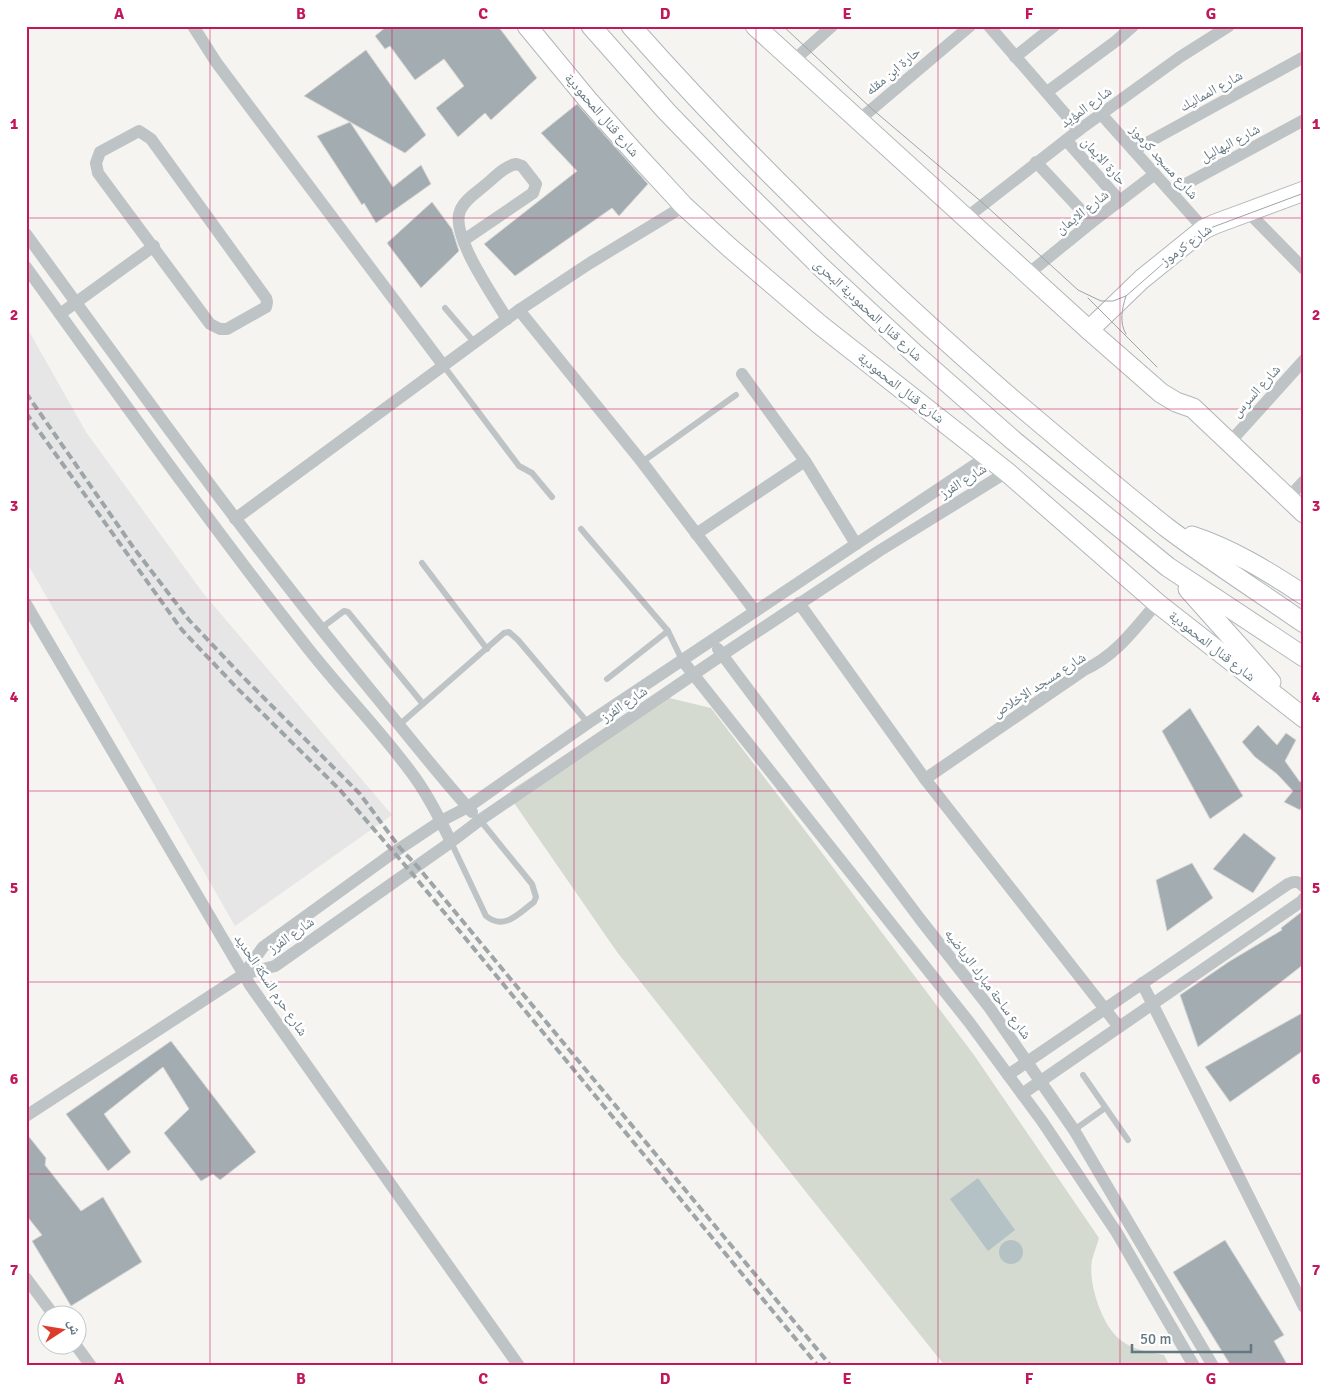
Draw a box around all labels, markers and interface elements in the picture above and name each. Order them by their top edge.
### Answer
text: A [114,4,125,24]
text: B [296,4,306,24]
text: C [478,4,488,24]
text: D [660,4,671,24]
text: E [842,4,852,24]
text: F [1025,4,1034,24]
text: G [1206,4,1216,24]
street label: حارة ابن مقله [862,43,924,99]
street label: شارع المماليك [1177,67,1246,116]
street label: شارع قنال المحمودية [560,70,643,161]
street label: شارع المؤيد [1057,83,1116,132]
text: 1 [10,114,19,134]
text: 1 [1312,114,1321,134]
street label: شارع البهاليل [1197,120,1263,167]
street label: شارع مسجد كرموز [1125,121,1202,203]
street label: حارة الايمان [1078,133,1130,189]
street label: شارع الايمان [1052,186,1113,239]
street label: شارع كرموز [1156,221,1216,271]
street label: شارع قنال المحمودية البحرى [809,255,926,366]
text: 2 [10,305,18,325]
text: 2 [1312,305,1320,325]
street label: شارع قنال المحمودية [854,349,948,428]
street label: شارع السرس [1228,361,1285,422]
street label: شارع الفرز [935,460,990,503]
text: 3 [10,496,18,516]
text: 3 [1312,496,1320,516]
street label: شارع قنال المحمودية [1165,607,1259,686]
street label: شارع مسجد الإخلاص [989,649,1089,722]
street label: شارع الفرز [597,682,651,727]
text: 4 [10,687,19,707]
text: 4 [1312,687,1321,707]
text: 5 [10,878,18,898]
text: 5 [1312,878,1320,898]
street label: شارع الفرز [264,913,318,958]
street label: شارع ساحة مبارك الرياضيه [940,925,1035,1043]
street label: شارع حرم السكة الحديد [230,931,311,1040]
text: 6 [10,1069,19,1089]
text: 6 [1312,1069,1321,1089]
text: 7 [10,1260,19,1280]
text: 7 [1312,1260,1321,1280]
north arrow [38,1304,88,1354]
text: ش [64,1318,84,1337]
scale bar [1132,1322,1251,1354]
text: 50 m [1140,1330,1171,1348]
text: A [114,1369,125,1389]
text: B [296,1369,306,1389]
text: C [478,1369,488,1389]
text: D [660,1369,671,1389]
text: E [842,1369,852,1389]
text: F [1025,1369,1034,1389]
text: G [1206,1369,1216,1389]

